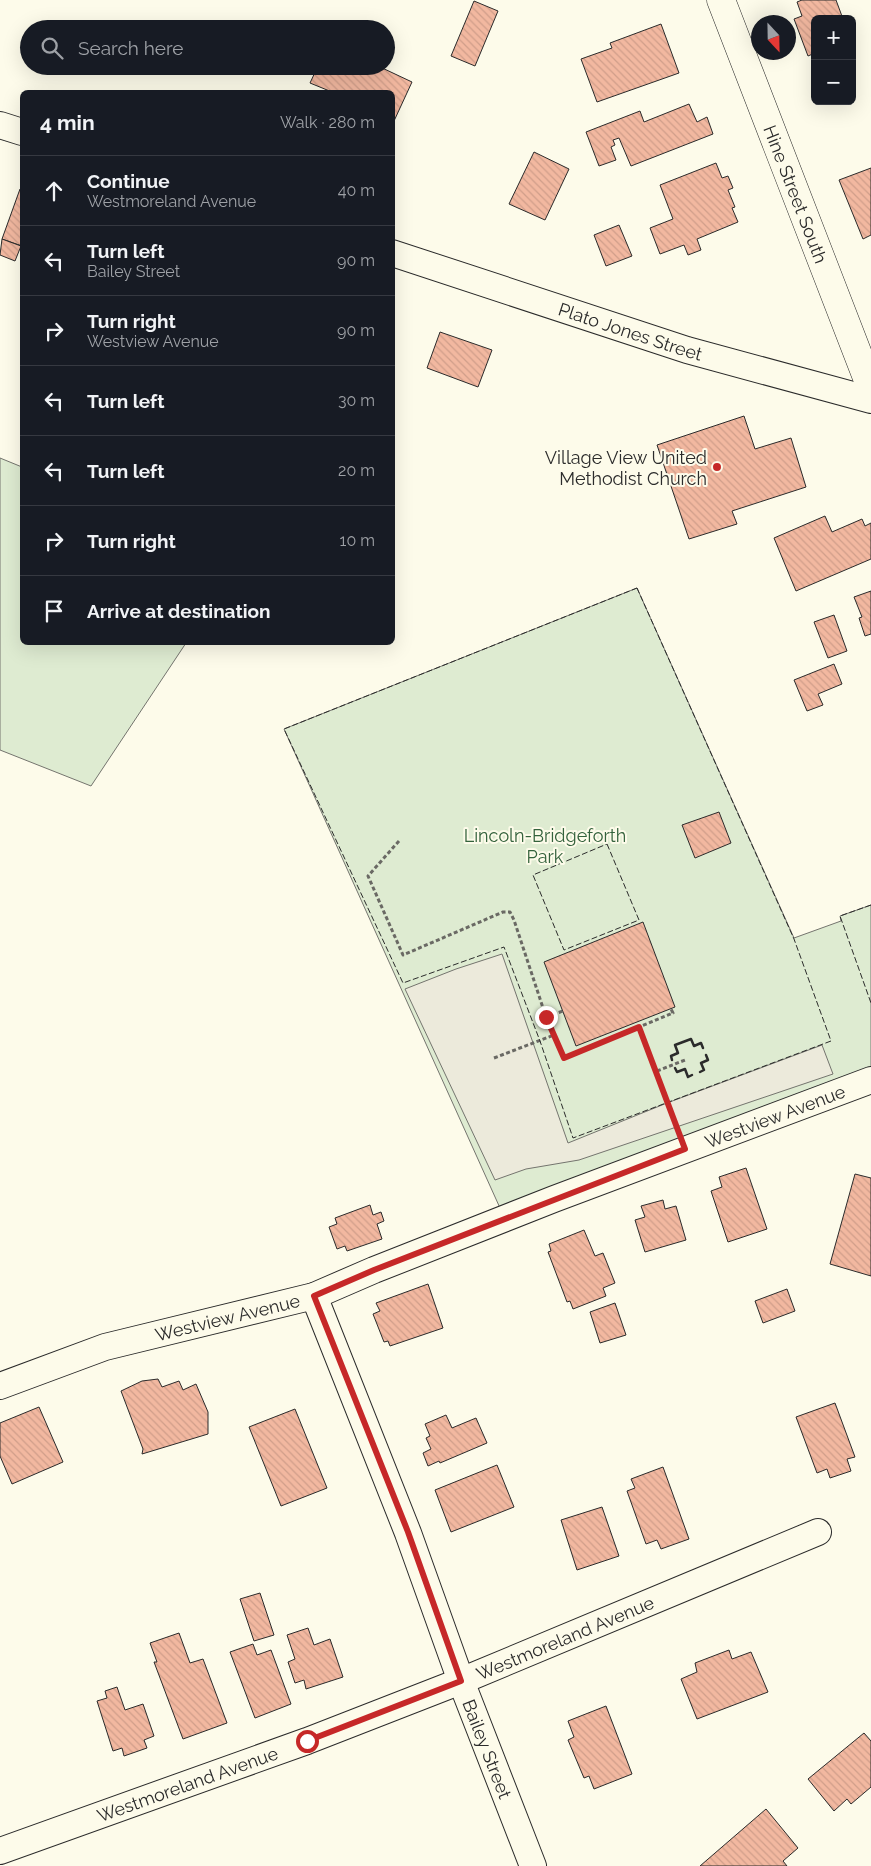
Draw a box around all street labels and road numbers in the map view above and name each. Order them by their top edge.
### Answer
street label: Hine Street South [760,122,832,266]
street label: Plato Jones Street [556,298,705,364]
street label: Westview Avenue [702,1080,848,1152]
street label: Westview Avenue [153,1289,302,1345]
street label: Westmoreland Avenue [473,1591,657,1684]
street label: Bailey Street [459,1696,516,1802]
street label: Westmoreland Avenue [94,1742,281,1826]

